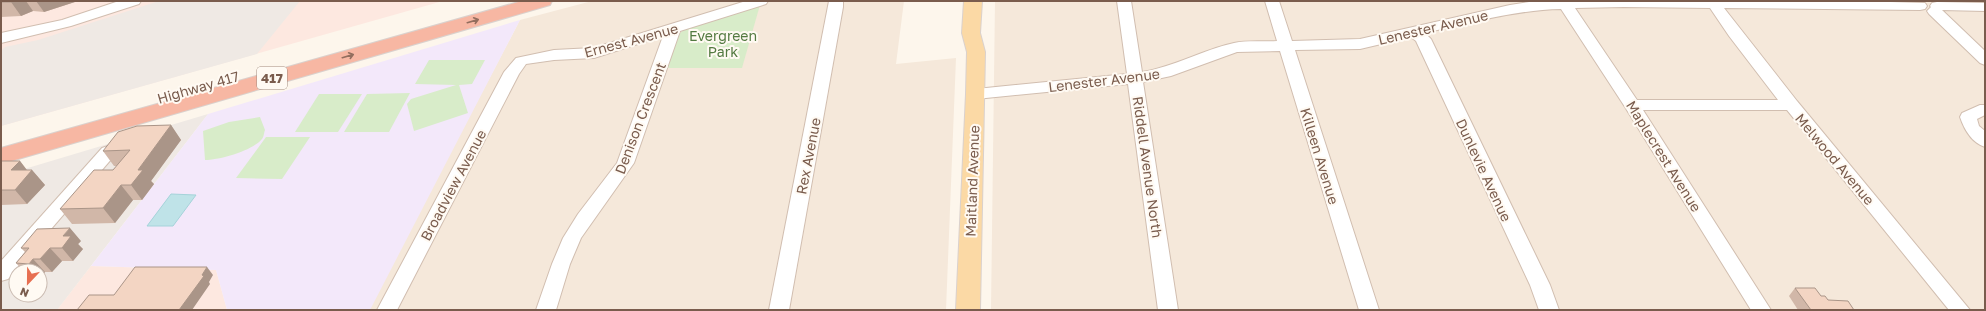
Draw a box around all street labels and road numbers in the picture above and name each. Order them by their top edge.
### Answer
street label: Lenester Avenue [1376,6,1490,48]
street label: Ernest Avenue [582,19,680,61]
street label: Denison Crescent [611,60,669,176]
street label: Lenester Avenue [1047,65,1161,95]
street label: Highway 417 [155,67,241,107]
road number: 417 [257,67,287,89]
street label: Riddell Avenue North [1130,95,1166,239]
street label: Maplecrest Avenue [1623,97,1705,215]
street label: Killeen Avenue [1297,106,1343,206]
street label: Melwood Avenue [1792,110,1878,208]
street label: Rex Avenue [792,116,824,196]
street label: Dunlevie Avenue [1453,116,1515,224]
street label: Maitland Avenue [962,125,982,237]
street label: Broadview Avenue [417,127,489,243]

